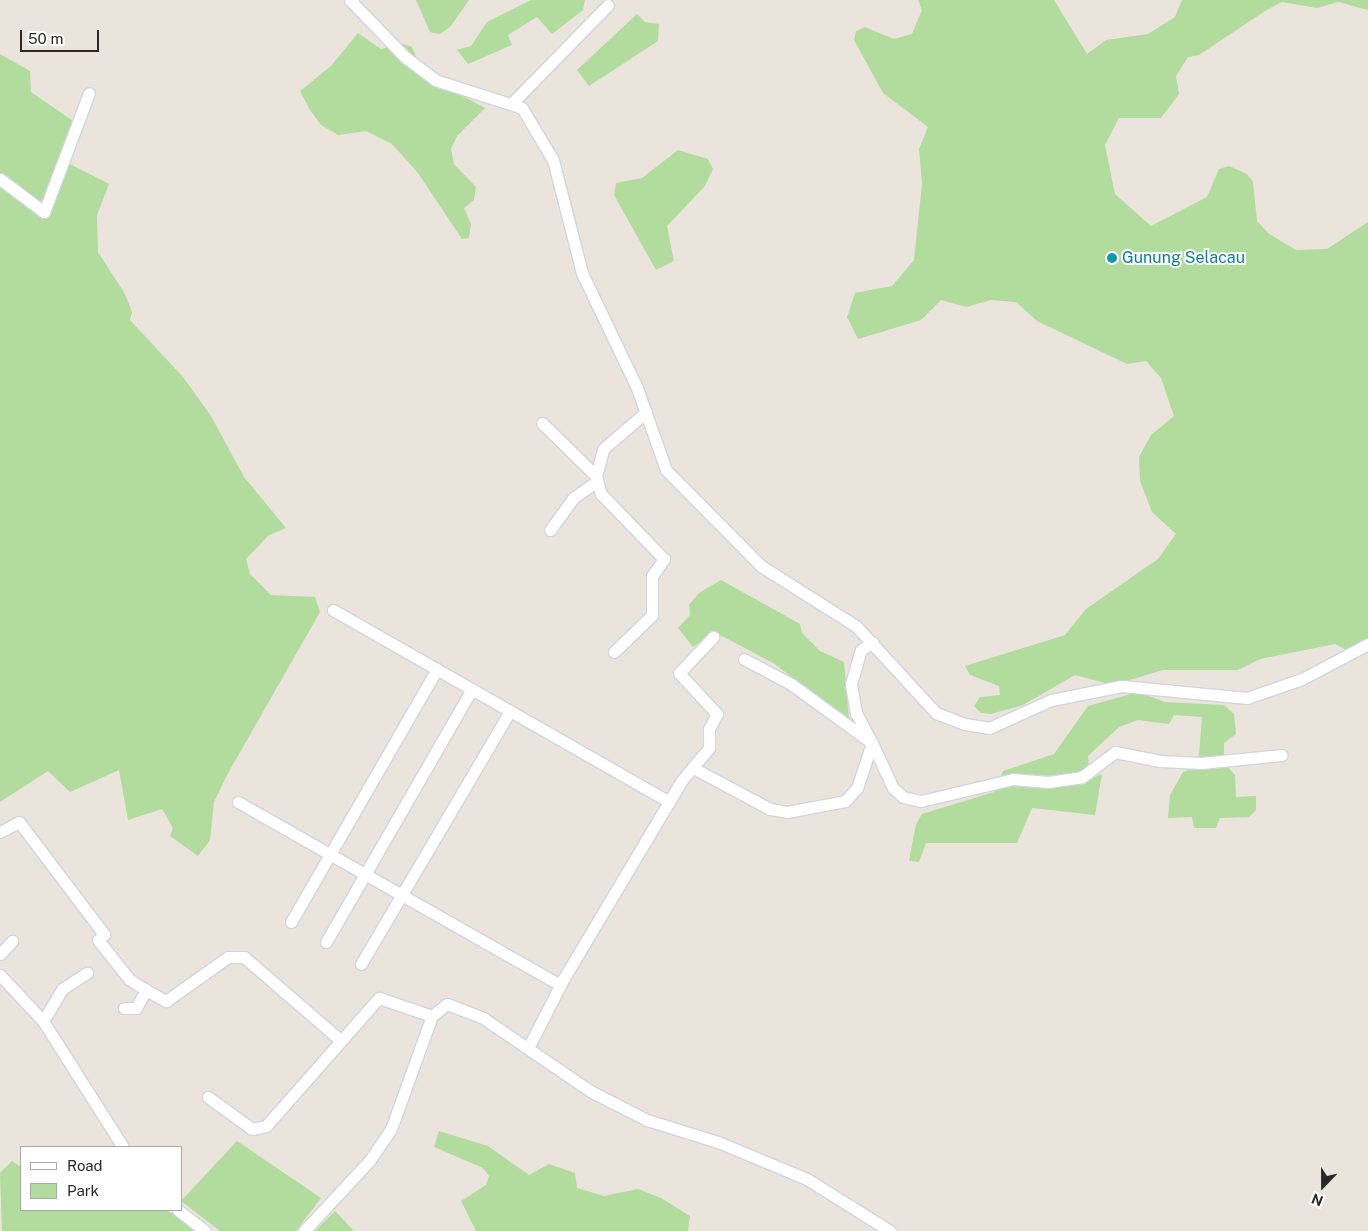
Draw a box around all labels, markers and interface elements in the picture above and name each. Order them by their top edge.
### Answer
scale bar [22,20,101,52]
text: 50 m [28,30,63,47]
place label: Gunung Selacau [1122,248,1245,268]
marker: Gunung Selacau [1106,252,1118,264]
legend [20,1146,182,1211]
text: Road [67,1157,103,1174]
north arrow [1298,1161,1348,1211]
text: Park [67,1182,99,1199]
text: N [1309,1190,1325,1209]

